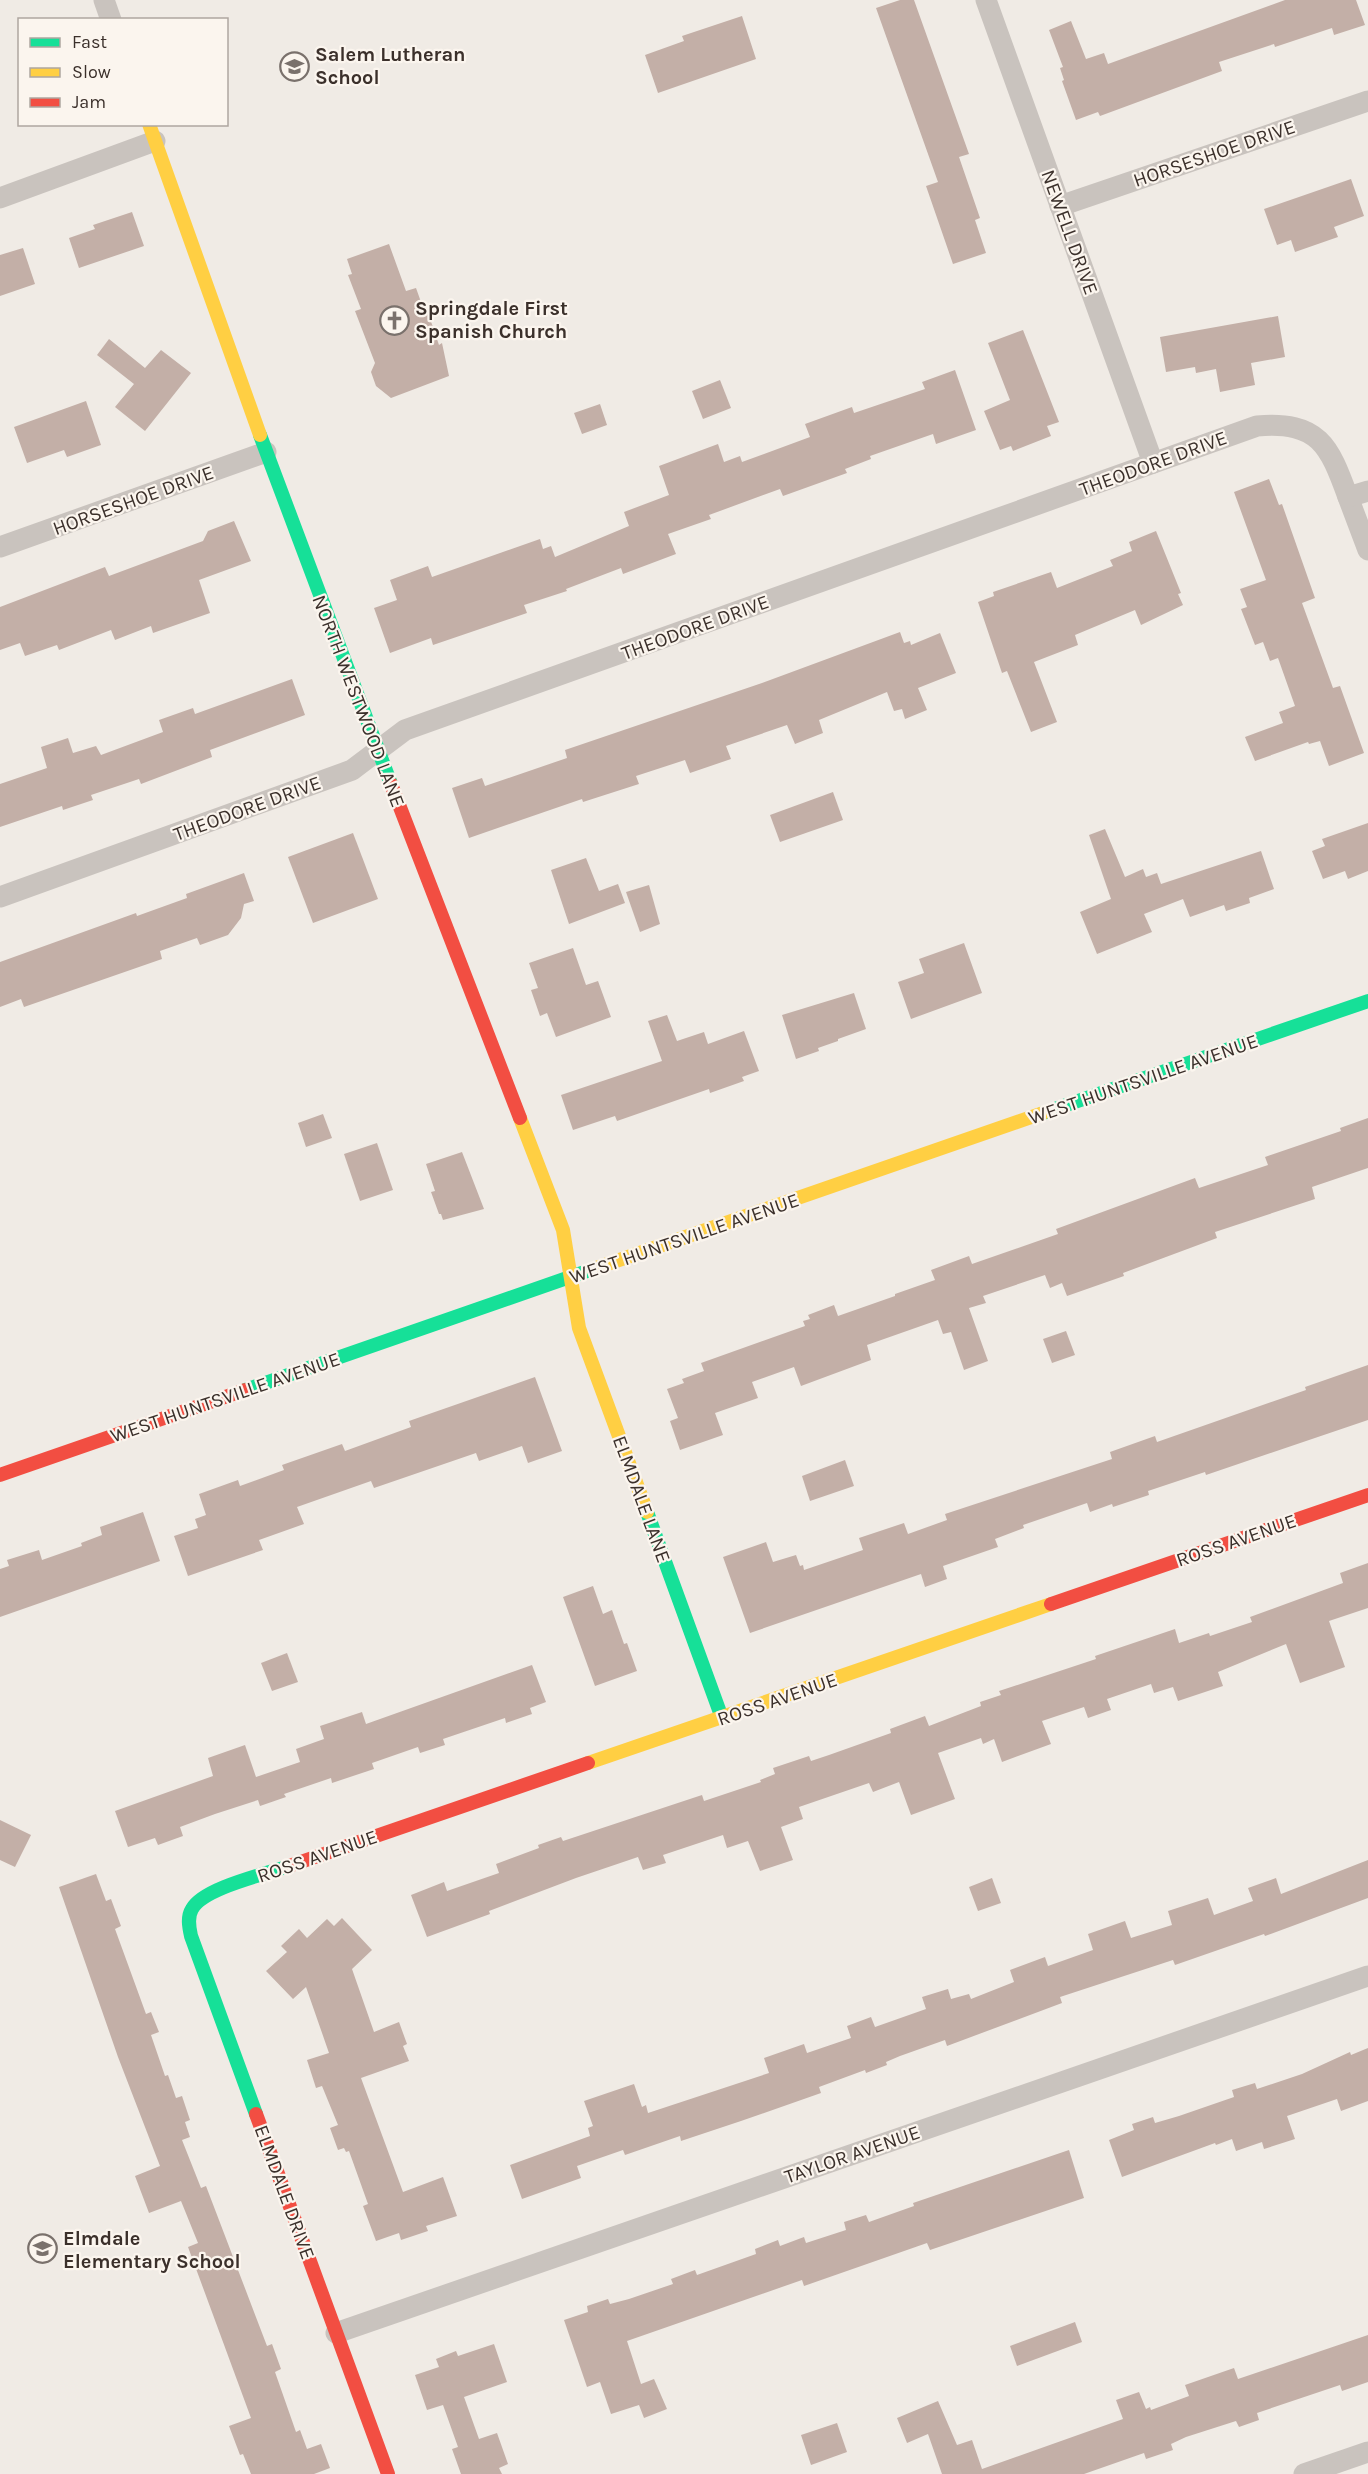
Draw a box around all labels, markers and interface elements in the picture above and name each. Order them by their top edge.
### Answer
legend [18,18,228,126]
text: Fast [72,31,107,53]
place label: Salem Lutheran School [315,43,466,89]
school or university icon: Salem Lutheran School [278,50,310,82]
text: Slow [72,61,111,83]
text: Jam [72,91,106,113]
street label: HORSESHOE DRIVE [1130,115,1298,192]
street label: NEWELL DRIVE [1036,167,1103,298]
place label: Springdale First Spanish Church [415,297,568,343]
church icon: Springdale First Spanish Church [378,304,410,336]
street label: THEODORE DRIVE [1076,426,1230,501]
street label: HORSESHOE DRIVE [49,461,217,540]
street label: THEODORE DRIVE [618,590,772,665]
street label: NORTH WESTWOOD LANE [307,592,410,811]
street label: THEODORE DRIVE [170,771,324,846]
street label: WEST HUNTSVILLE AVENUE [1025,1029,1261,1130]
street label: WEST HUNTSVILLE AVENUE [566,1188,802,1289]
street label: WEST HUNTSVILLE AVENUE [107,1347,343,1448]
street label: ELMDALE LANE [608,1433,675,1566]
street label: ROSS AVENUE [1173,1509,1299,1572]
street label: ROSS AVENUE [714,1668,840,1731]
street label: ROSS AVENUE [254,1825,380,1888]
street label: TAYLOR AVENUE [781,2121,923,2188]
street label: ELMDALE DRIVE [250,2122,319,2262]
place label: Elmdale Elementary School [63,2227,241,2273]
school or university icon: Elmdale Elementary School [26,2233,58,2265]

